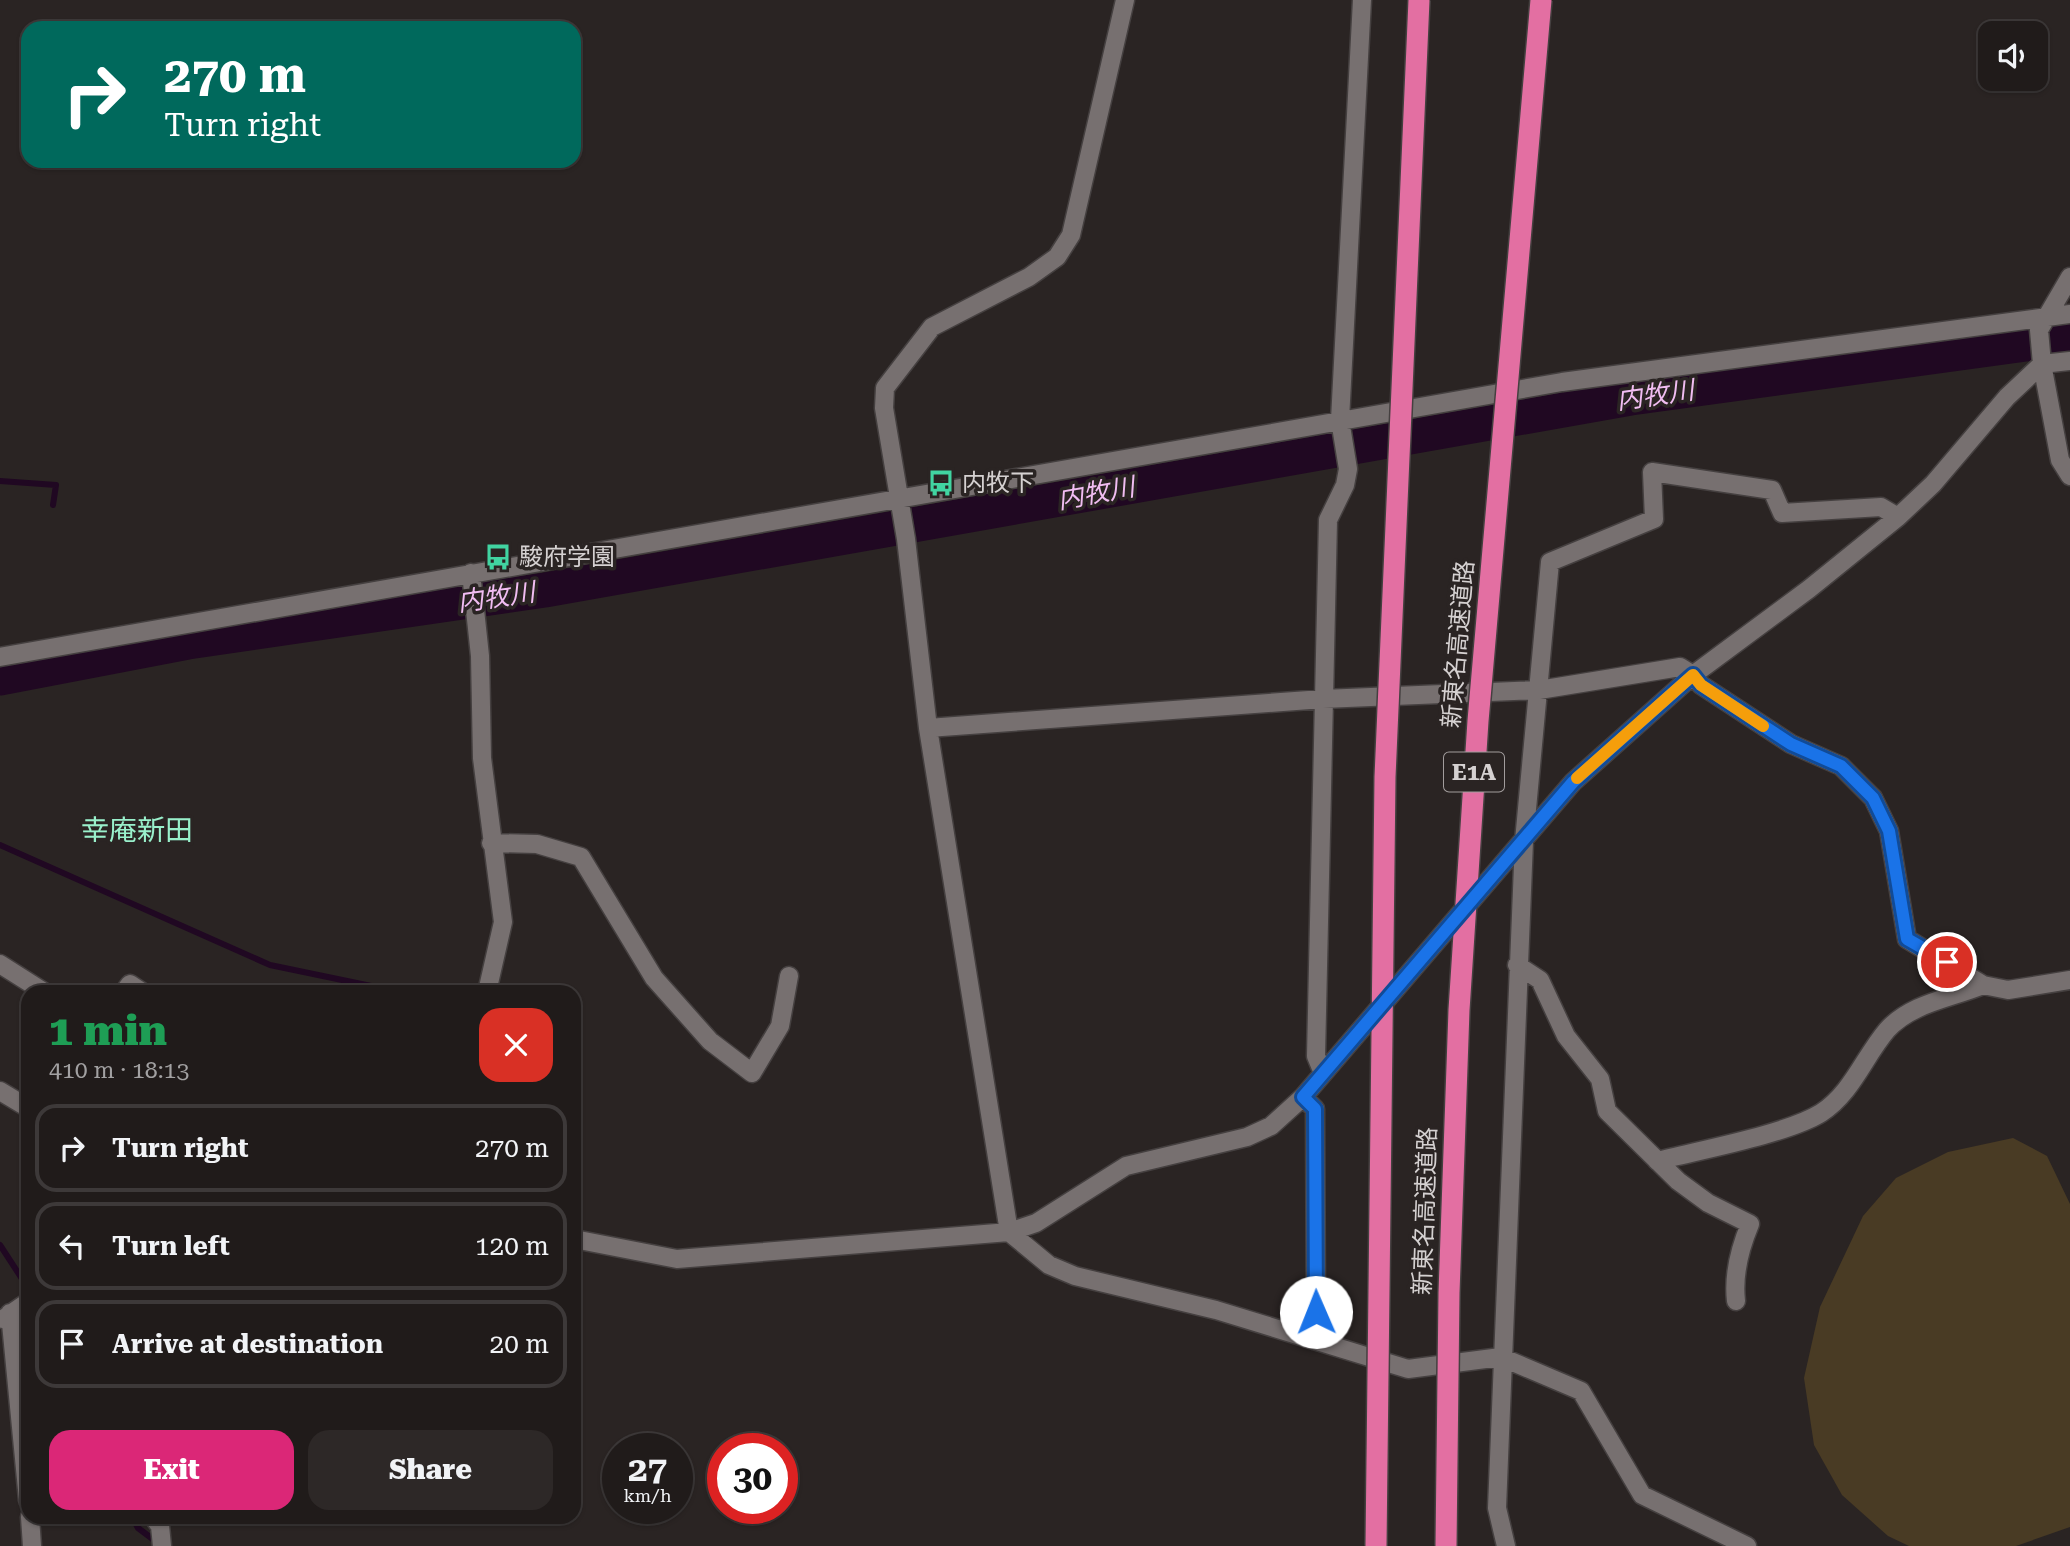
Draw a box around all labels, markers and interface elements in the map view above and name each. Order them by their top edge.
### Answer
map controls [1978,21,2048,91]
button: sound [1978,21,2048,91]
text: 270 m [164,47,306,104]
icon: right [49,49,140,140]
text: Turn right [164,106,321,144]
water label: 内牧川 [1614,374,1699,415]
bus stop icon: 内牧下 [926,468,956,498]
place label: 内牧下 [962,469,1034,497]
water label: 内牧川 [1055,471,1140,515]
bus stop icon: 駿府学園 [483,542,513,572]
place label: 駿府学園 [519,543,615,571]
street label: 新東名高速道路 [1437,559,1479,729]
water label: 内牧川 [455,576,540,617]
road number: E1A [1444,752,1504,792]
district label: 幸庵新田 [81,814,193,847]
pin [1917,932,1977,992]
icon: arrive [1928,943,1966,981]
text: 1 min [49,1006,167,1055]
button: close [479,1008,553,1082]
text: 410 m · 18:13 [49,1057,189,1084]
street label: 新東名高速道路 [1408,1127,1442,1295]
icon: right [53,1129,91,1167]
text: Turn right [112,1133,248,1163]
text: 270 m [475,1133,549,1163]
icon: left [53,1227,91,1265]
text: Turn left [112,1231,230,1261]
text: 120 m [475,1231,549,1261]
position arrow [1279,1275,1353,1349]
icon: arrive [53,1325,91,1363]
text: Arrive at destination [112,1329,383,1359]
text: 20 m [490,1329,549,1359]
button: Exit [49,1430,294,1510]
button: Share [308,1430,553,1510]
speed limit sign: 30 [707,1433,798,1524]
text: 27 [628,1449,667,1490]
text: km/h [623,1485,672,1506]

